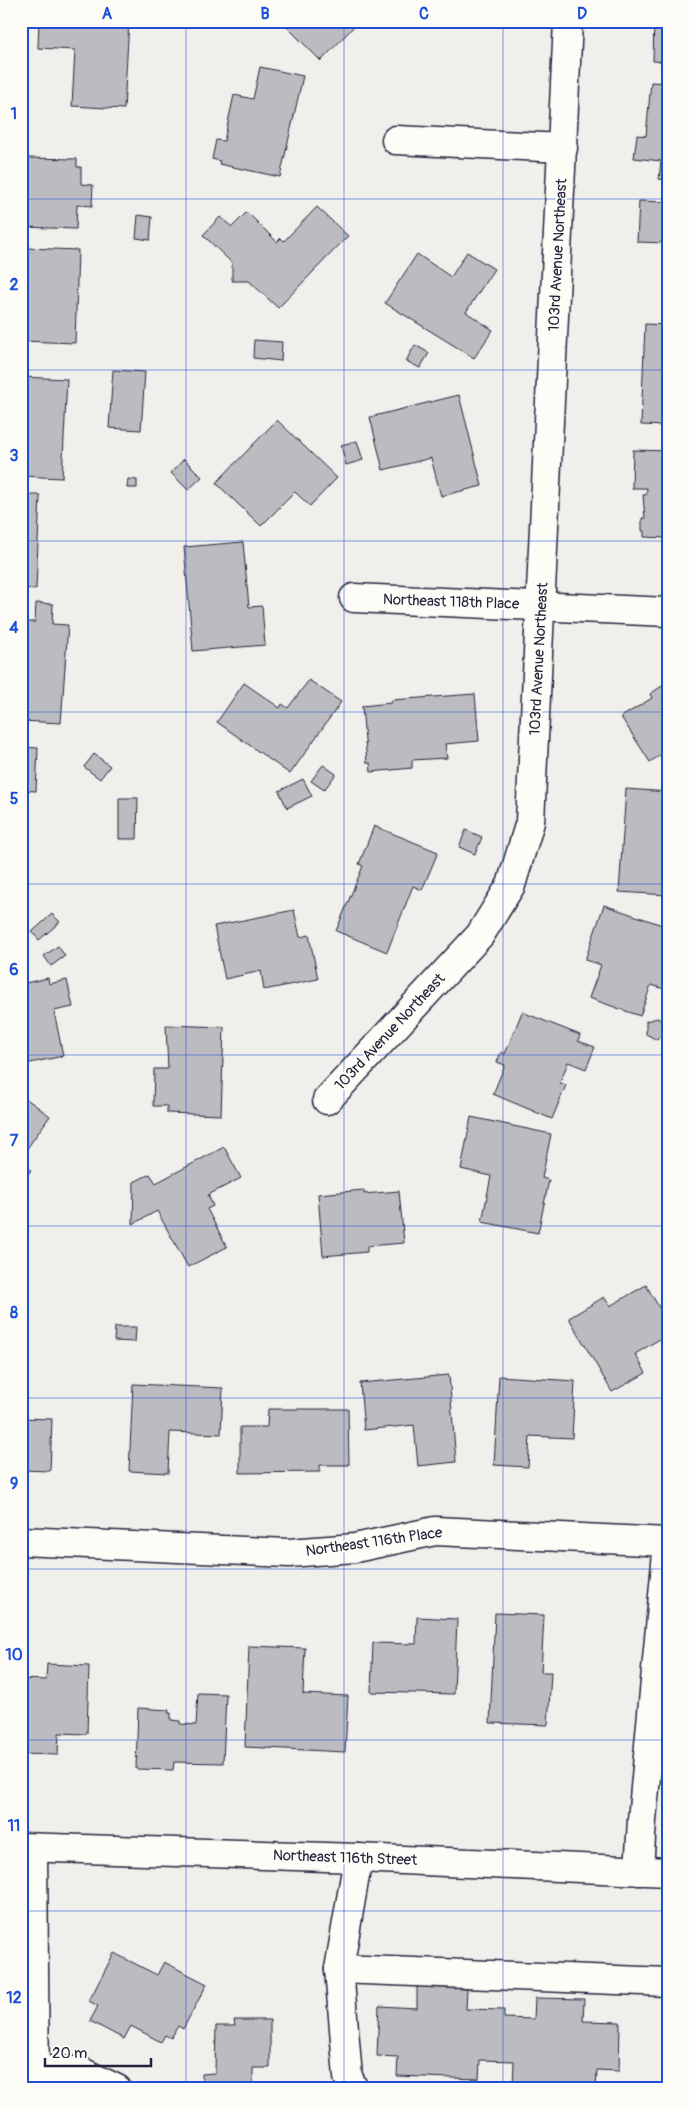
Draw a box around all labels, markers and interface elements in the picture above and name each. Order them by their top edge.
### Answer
text: A [102,4,113,24]
text: B [260,4,270,24]
text: C [419,4,429,24]
text: D [577,4,587,24]
text: 1 [11,104,17,124]
street label: 103rd Avenue Northeast [545,177,572,332]
text: 2 [10,275,19,295]
text: 3 [10,446,19,466]
street label: 103rd Avenue Northeast [526,581,553,736]
street label: Northeast 118th Place [382,590,520,614]
text: 4 [9,618,19,638]
text: 5 [10,789,19,809]
text: 6 [9,960,19,980]
street label: 103rd Avenue Northeast [331,969,450,1095]
text: 7 [10,1131,19,1151]
text: 8 [10,1303,18,1323]
text: 9 [10,1474,18,1494]
street label: Northeast 116th Place [305,1523,444,1561]
text: 10 [5,1645,23,1665]
text: 11 [8,1816,20,1836]
street label: Northeast 116th Street [272,1846,418,1870]
text: 12 [6,1988,22,2008]
scale bar [45,2035,151,2067]
text: 20 m [52,2044,87,2063]

